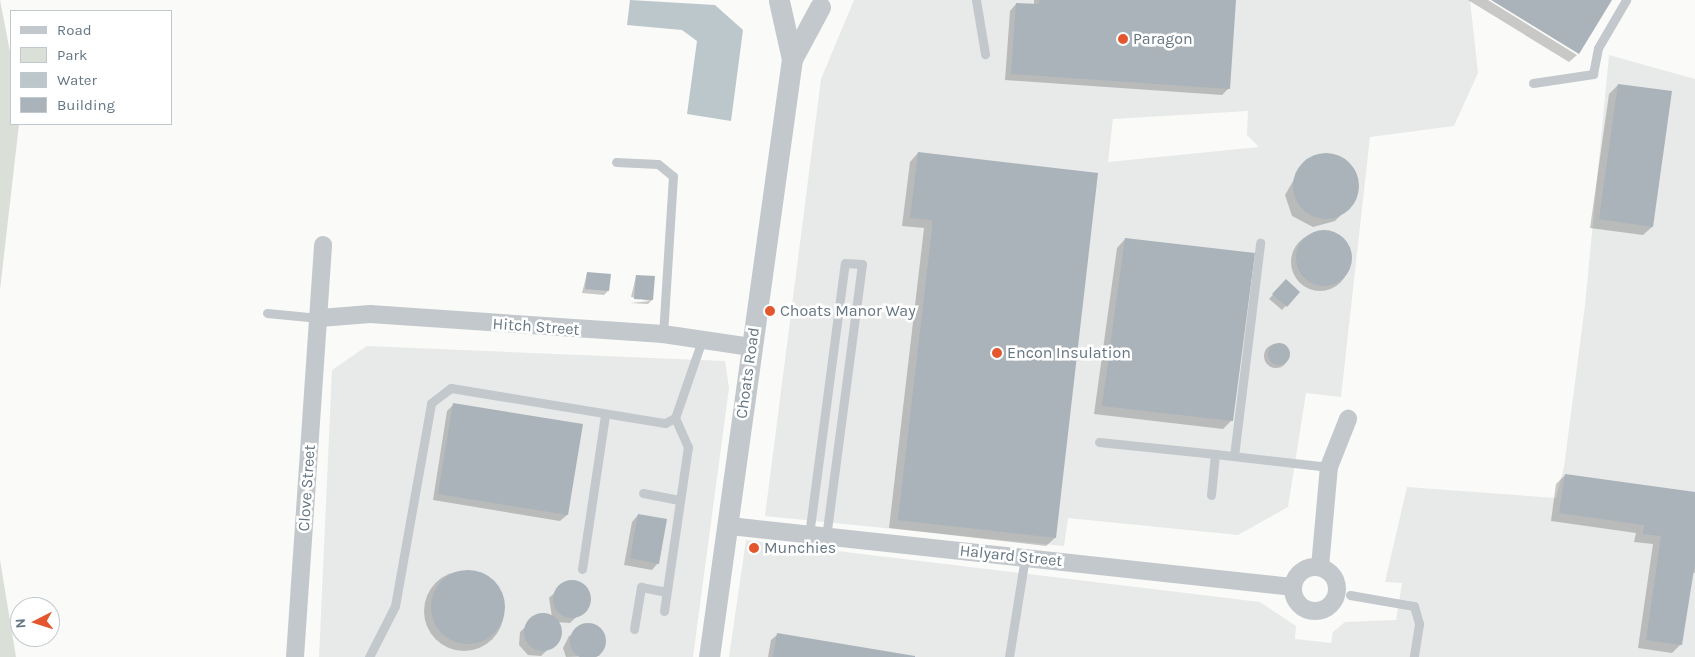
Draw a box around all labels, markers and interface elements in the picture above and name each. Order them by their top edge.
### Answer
legend [10,10,172,125]
text: Road [57,21,92,39]
place label: Paragon [1133,29,1193,49]
marker: Paragon [1117,33,1129,45]
text: Park [57,46,87,64]
text: Water [57,71,97,89]
text: Building [57,96,115,114]
place label: Choats Manor Way [780,301,916,321]
marker: Choats Manor Way [764,305,776,317]
street label: Hitch Street [492,314,580,340]
street label: Choats Road [732,326,764,420]
place label: Encon Insulation [1007,343,1131,363]
marker: Encon Insulation [991,347,1003,359]
street label: Clove Street [294,444,320,532]
place label: Munchies [764,538,836,558]
street label: Halyard Street [959,541,1063,571]
marker: Munchies [748,542,760,554]
north arrow [10,597,60,647]
text: N [12,618,29,629]

